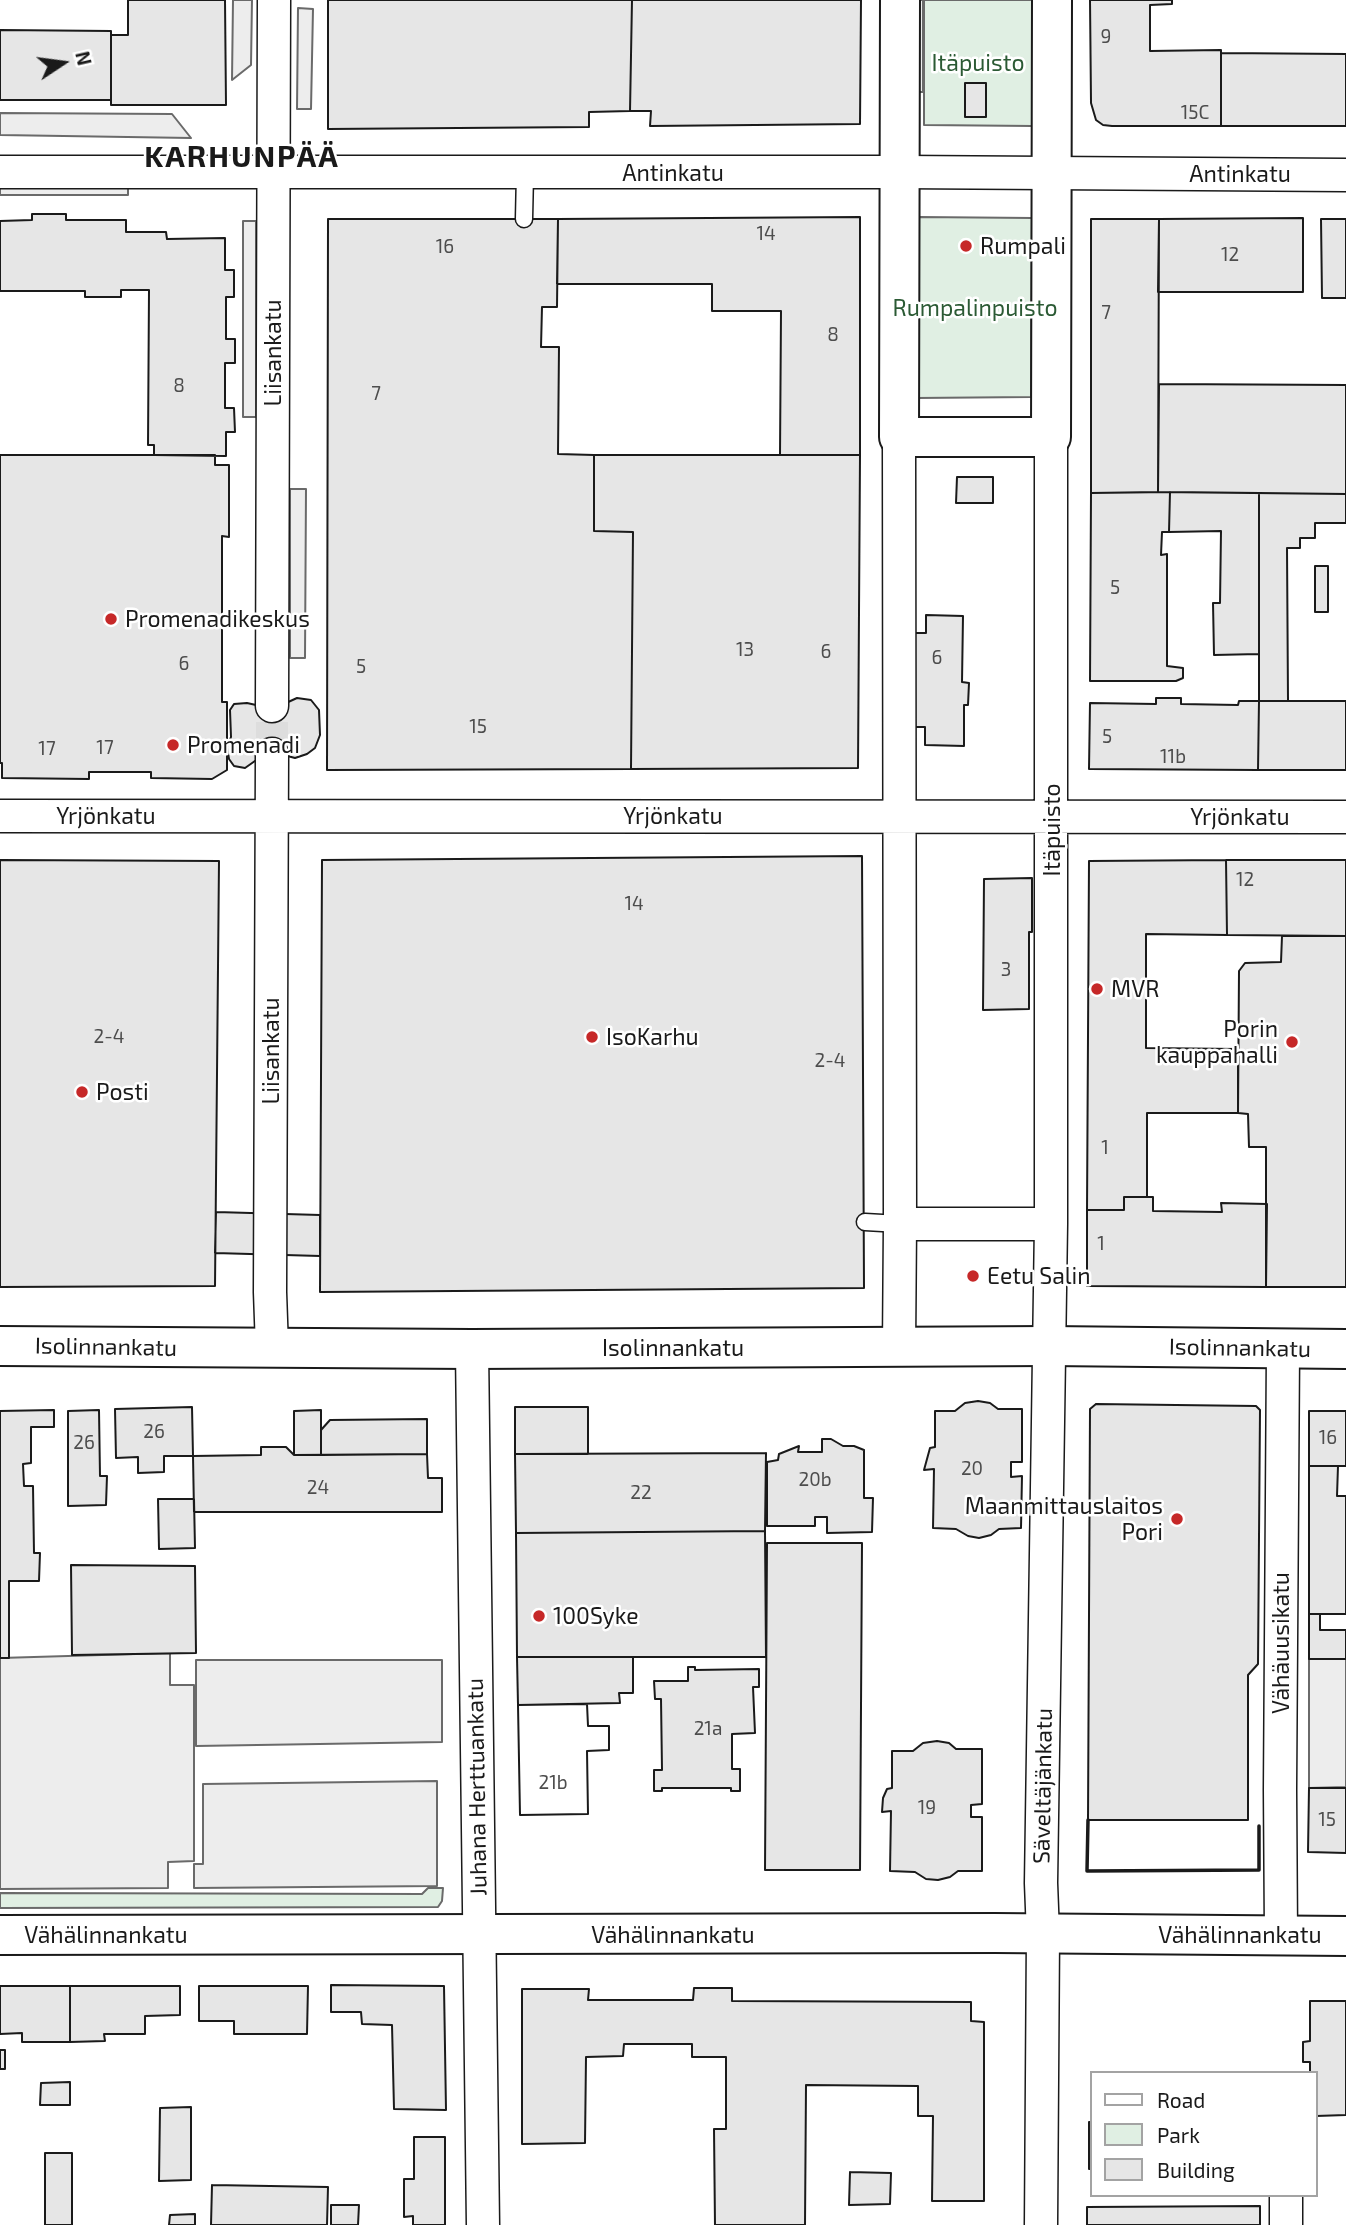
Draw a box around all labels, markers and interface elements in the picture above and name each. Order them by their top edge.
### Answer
house number: 9 [1101,26,1111,48]
north arrow [28,28,98,98]
text: N [71,49,97,67]
park label: Itäpuisto [931,49,1025,77]
house number: 15C [1181,102,1209,124]
district label: KARHUNPÄÄ [145,139,339,175]
street label: Antinkatu [622,159,724,187]
street label: Antinkatu [1189,160,1291,188]
house number: 14 [756,223,776,245]
place label: Rumpali [980,232,1066,260]
house number: 16 [436,236,454,258]
marker: Rumpali [958,238,974,254]
house number: 12 [1221,244,1239,266]
park label: Rumpalinpuisto [892,294,1058,322]
street label: Liisankatu [259,299,287,407]
house number: 7 [1101,302,1111,324]
house number: 8 [827,324,839,346]
house number: 8 [173,375,185,397]
house number: 7 [371,383,381,405]
house number: 5 [1110,577,1120,599]
place label: Promenadikeskus [125,605,310,633]
marker: Promenadikeskus [103,611,119,627]
house number: 13 [736,639,754,661]
house number: 6 [821,641,831,663]
house number: 6 [932,647,942,669]
house number: 6 [179,653,189,675]
house number: 5 [356,656,366,678]
house number: 15 [469,716,487,738]
house number: 5 [1102,726,1112,748]
place label: Promenadi [187,731,300,759]
house number: 17 [96,737,114,759]
marker: Promenadi [165,737,181,753]
house number: 17 [38,738,56,760]
house number: 11b [1160,746,1186,768]
street label: Itäpuisto [1038,783,1066,877]
street label: Yrjönkatu [56,802,156,830]
street label: Yrjönkatu [623,802,723,830]
street label: Yrjönkatu [1190,803,1290,831]
house number: 12 [1236,869,1254,891]
house number: 14 [624,893,644,915]
house number: 3 [1001,959,1011,981]
place label: MVR [1111,975,1159,1003]
marker: MVR [1089,981,1105,997]
street label: Liisankatu [257,997,285,1105]
place label: Porin kauppahalli [1156,1015,1278,1069]
place label: IsoKarhu [606,1023,699,1051]
house number: 2-4 [94,1026,124,1048]
marker: IsoKarhu [584,1029,600,1045]
marker: Porin kauppahalli [1284,1034,1300,1050]
house number: 2-4 [815,1050,845,1072]
place label: Posti [96,1078,149,1106]
marker: Posti [74,1084,90,1100]
house number: 1 [1101,1137,1109,1159]
house number: 1 [1097,1233,1105,1255]
place label: Eetu Salin [987,1262,1091,1290]
marker: Eetu Salin [965,1268,981,1284]
street label: Isolinnankatu [35,1332,177,1362]
street label: Isolinnankatu [1169,1333,1311,1363]
street label: Isolinnankatu [602,1334,744,1362]
house number: 26 [143,1421,165,1443]
house number: 16 [1319,1427,1337,1449]
house number: 26 [73,1432,95,1454]
house number: 20 [961,1458,983,1480]
house number: 20b [799,1469,831,1491]
house number: 24 [307,1477,329,1499]
house number: 22 [630,1482,652,1504]
place label: Maanmittauslaitos Pori [965,1492,1163,1546]
marker: Maanmittauslaitos Pori [1169,1511,1185,1527]
street label: Vähäuusikatu [1267,1572,1295,1714]
place label: 100Syke [553,1602,638,1630]
marker: 100Syke [531,1608,547,1624]
street label: Juhana Herttuankatu [461,1678,493,1896]
street label: Säveltäjänkatu [1028,1708,1058,1864]
house number: 21a [694,1718,722,1740]
house number: 21b [538,1772,568,1794]
house number: 19 [918,1797,936,1819]
house number: 15 [1318,1809,1336,1831]
street label: Vähälinnankatu [24,1921,188,1949]
street label: Vähälinnankatu [591,1921,755,1949]
street label: Vähälinnankatu [1158,1921,1322,1949]
legend [1090,2071,1318,2197]
text: Road [1157,2087,1205,2112]
text: Park [1157,2122,1200,2147]
text: Building [1157,2157,1235,2182]

